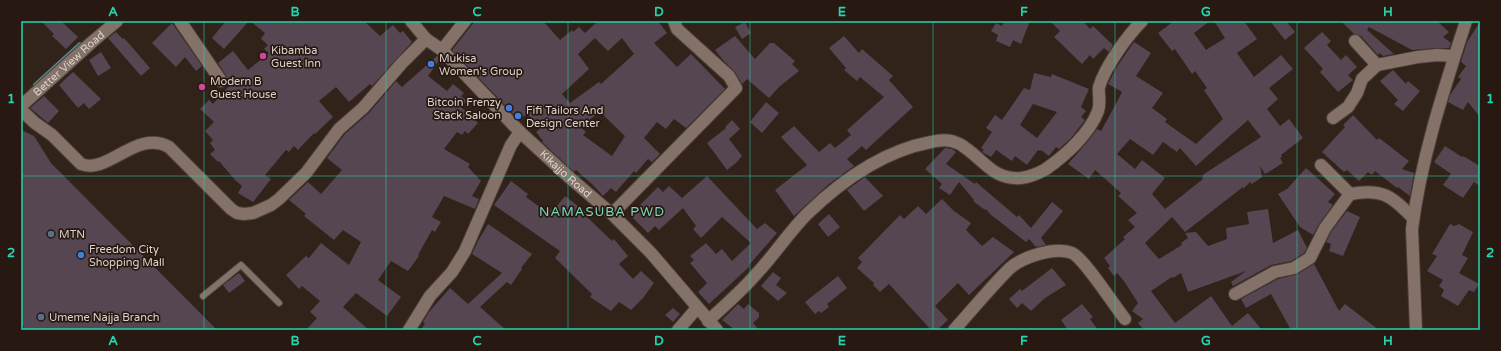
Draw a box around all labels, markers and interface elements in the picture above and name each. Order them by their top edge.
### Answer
text: A [108,4,118,20]
text: B [290,4,300,20]
text: C [472,4,482,20]
text: D [654,4,664,20]
text: E [838,4,846,20]
text: F [1020,4,1028,20]
text: G [1201,4,1211,20]
text: H [1383,4,1393,20]
street label: Better View Road [30,28,107,99]
place label: Kibamba Guest Inn [271,44,321,70]
marker: Kibamba Guest Inn [258,51,268,61]
place label: Mukisa Women's Group [439,52,523,78]
marker: Mukisa Women's Group [426,59,436,69]
place label: Modern B Guest House [210,75,277,101]
marker: Modern B Guest House [197,82,207,92]
text: 1 [7,91,15,107]
text: 1 [1486,91,1494,107]
place label: Bitcoin Frenzy Stack Saloon [427,96,501,122]
marker: Bitcoin Frenzy Stack Saloon [504,103,514,113]
place label: Fifi Tailors And Design Center [526,104,604,130]
marker: Fifi Tailors And Design Center [513,111,523,121]
street label: Kikajjo Road [537,147,594,200]
district label: NAMASUBA PWD [539,204,665,220]
place label: MTN [59,228,85,241]
marker: MTN [46,229,56,239]
place label: Freedom City Shopping Mall [89,243,164,269]
text: 2 [7,245,15,261]
text: 2 [1486,245,1494,261]
marker: Freedom City Shopping Mall [76,250,86,260]
place label: Umeme Najja Branch [49,311,160,324]
marker: Umeme Najja Branch [36,312,46,322]
text: A [108,333,118,349]
text: B [290,333,300,349]
text: C [472,333,482,349]
text: D [654,333,664,349]
text: E [838,333,846,349]
text: F [1020,333,1028,349]
text: G [1201,333,1211,349]
text: H [1383,333,1393,349]

